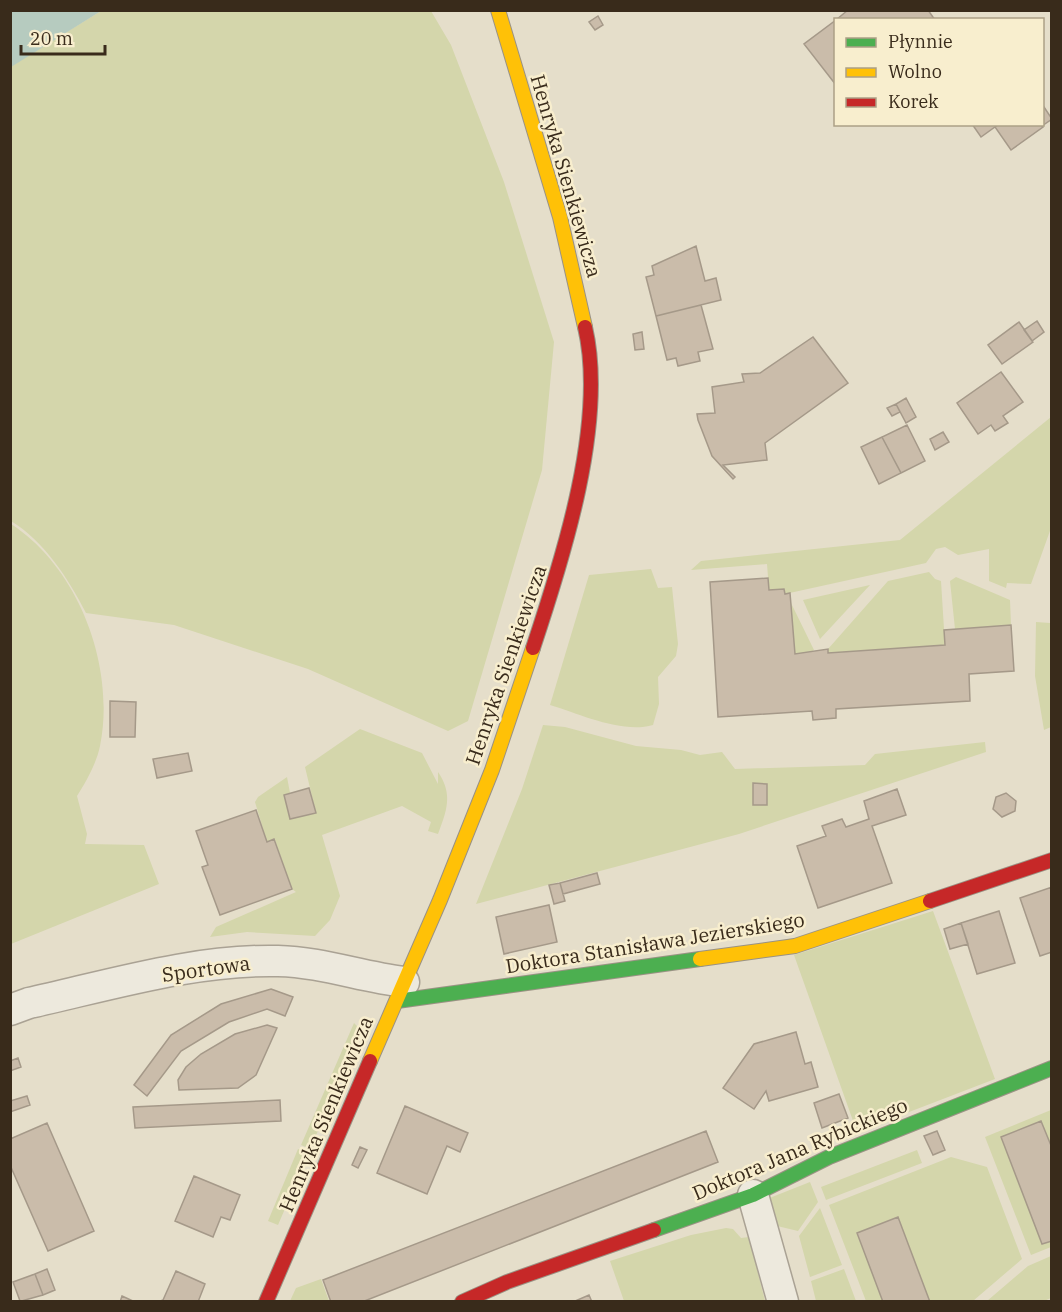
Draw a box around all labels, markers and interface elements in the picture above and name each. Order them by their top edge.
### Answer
scale bar [21,18,105,56]
legend [834,18,1044,126]
text: 20 m [30,27,73,50]
text: Płynnie [888,30,953,53]
text: Wolno [888,60,942,83]
street label: Henryka Sienkiewicza [525,71,608,281]
text: Korek [888,90,939,113]
street label: Henryka Sienkiewicza [459,561,553,769]
street label: Doktora Stanisława Jezierskiego [504,906,806,979]
street label: Sportowa [160,949,252,988]
street label: Henryka Sienkiewicza [272,1012,379,1216]
street label: Doktora Jana Rybickiego [688,1091,912,1206]

